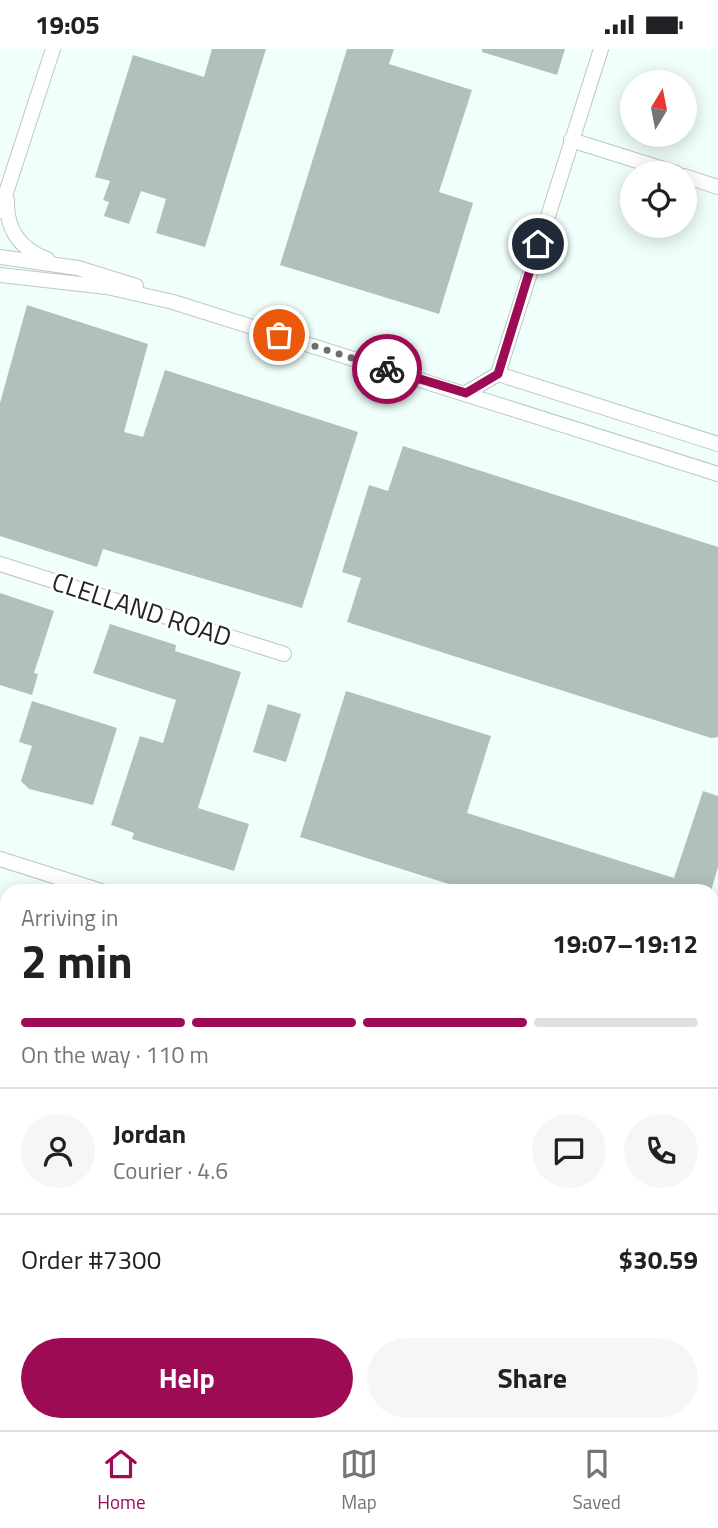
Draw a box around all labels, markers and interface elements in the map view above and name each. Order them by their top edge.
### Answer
text: 19:05 [35,5,100,44]
north arrow [620,70,696,147]
map controls [620,70,697,238]
button: locate [620,161,697,238]
pin [508,214,568,274]
icon: home [519,225,557,263]
pin [249,305,309,365]
icon: bag [260,316,298,354]
courier [352,334,422,404]
icon: bike [368,350,406,388]
street label: CLELLAND ROAD [47,562,237,656]
text: Arriving in [21,900,118,935]
text: 19:07–19:12 [552,924,698,963]
text: 2 min [21,926,133,996]
text: On the way · 110 m [21,1037,209,1072]
button: person [21,1114,95,1188]
text: Jordan [113,1114,186,1153]
button: chat [532,1114,606,1188]
button: phone [624,1114,698,1188]
text: Courier · 4.6 [113,1153,228,1188]
text: Order #7300 [21,1240,161,1279]
text: $30.59 [619,1240,698,1279]
button: Help [21,1338,353,1418]
button: Share [367,1338,698,1418]
tab: Home [97,1445,145,1516]
tab: Map [340,1445,378,1516]
tab: Saved [572,1445,621,1516]

